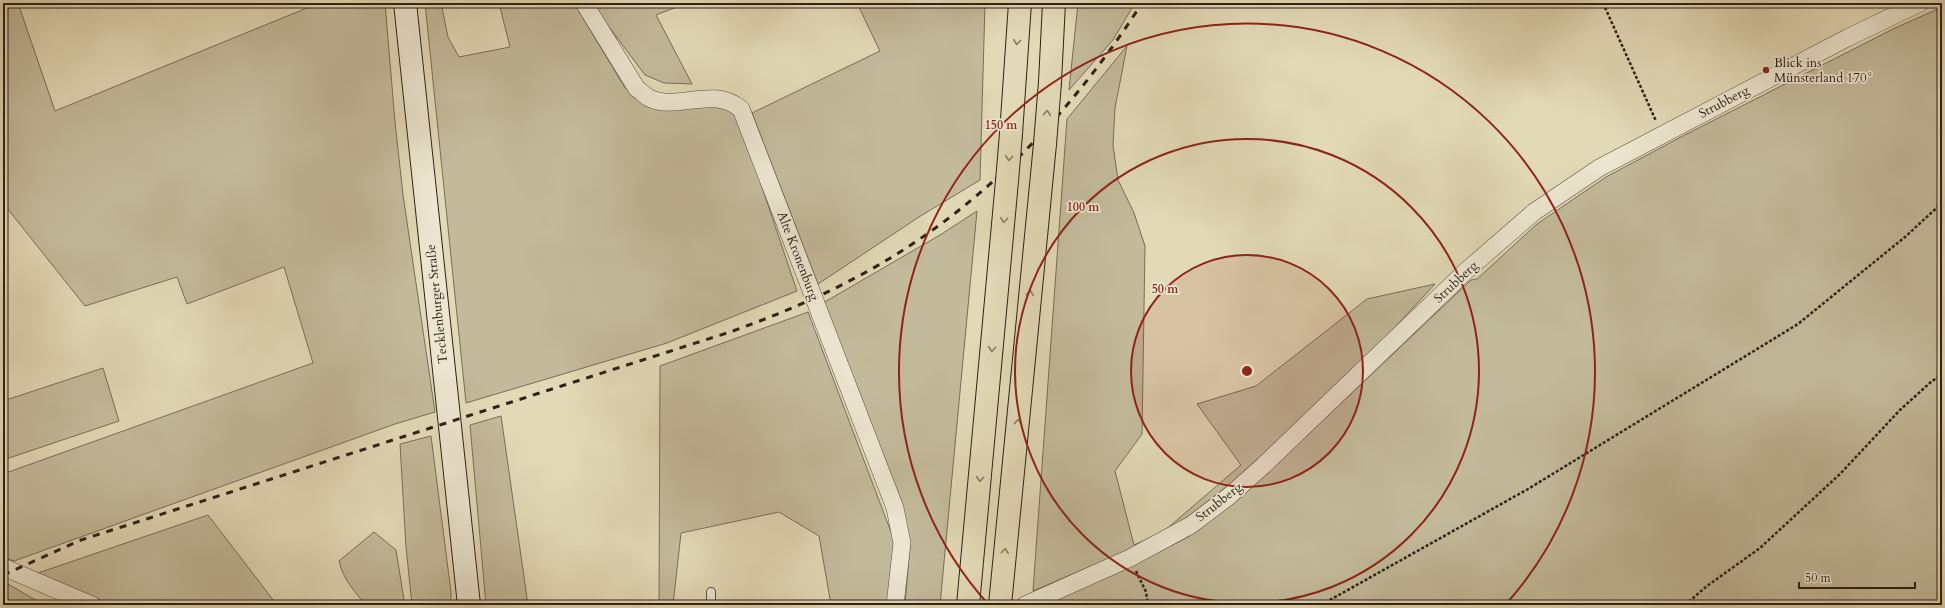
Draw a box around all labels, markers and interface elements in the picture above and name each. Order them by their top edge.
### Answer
one-way arrow [1013,39,1022,45]
place label: Blick ins Münsterland 170° [1774,54,1873,87]
marker: Blick ins Münsterland 170° [1761,65,1771,75]
street label: Strubberg [1696,81,1753,123]
one-way arrow [1043,110,1052,116]
text: 150 m [985,117,1018,133]
one-way arrow [1004,155,1013,161]
text: 100 m [1067,199,1100,215]
street label: Alte Kronenburg [773,209,824,304]
one-way arrow [999,217,1008,223]
street label: Tecklenburger Straße [422,243,452,365]
street label: Strubberg [1430,256,1483,307]
text: 50 m [1152,281,1179,297]
one-way arrow [1026,290,1035,296]
one-way arrow [988,346,997,352]
centre of rings [1240,364,1254,378]
one-way arrow [1013,419,1022,425]
one-way arrow [975,476,984,482]
street label: Strubberg [1192,478,1247,526]
one-way arrow [1001,548,1010,554]
scale bar [1799,564,1915,590]
text: 50 m [1805,570,1832,586]

